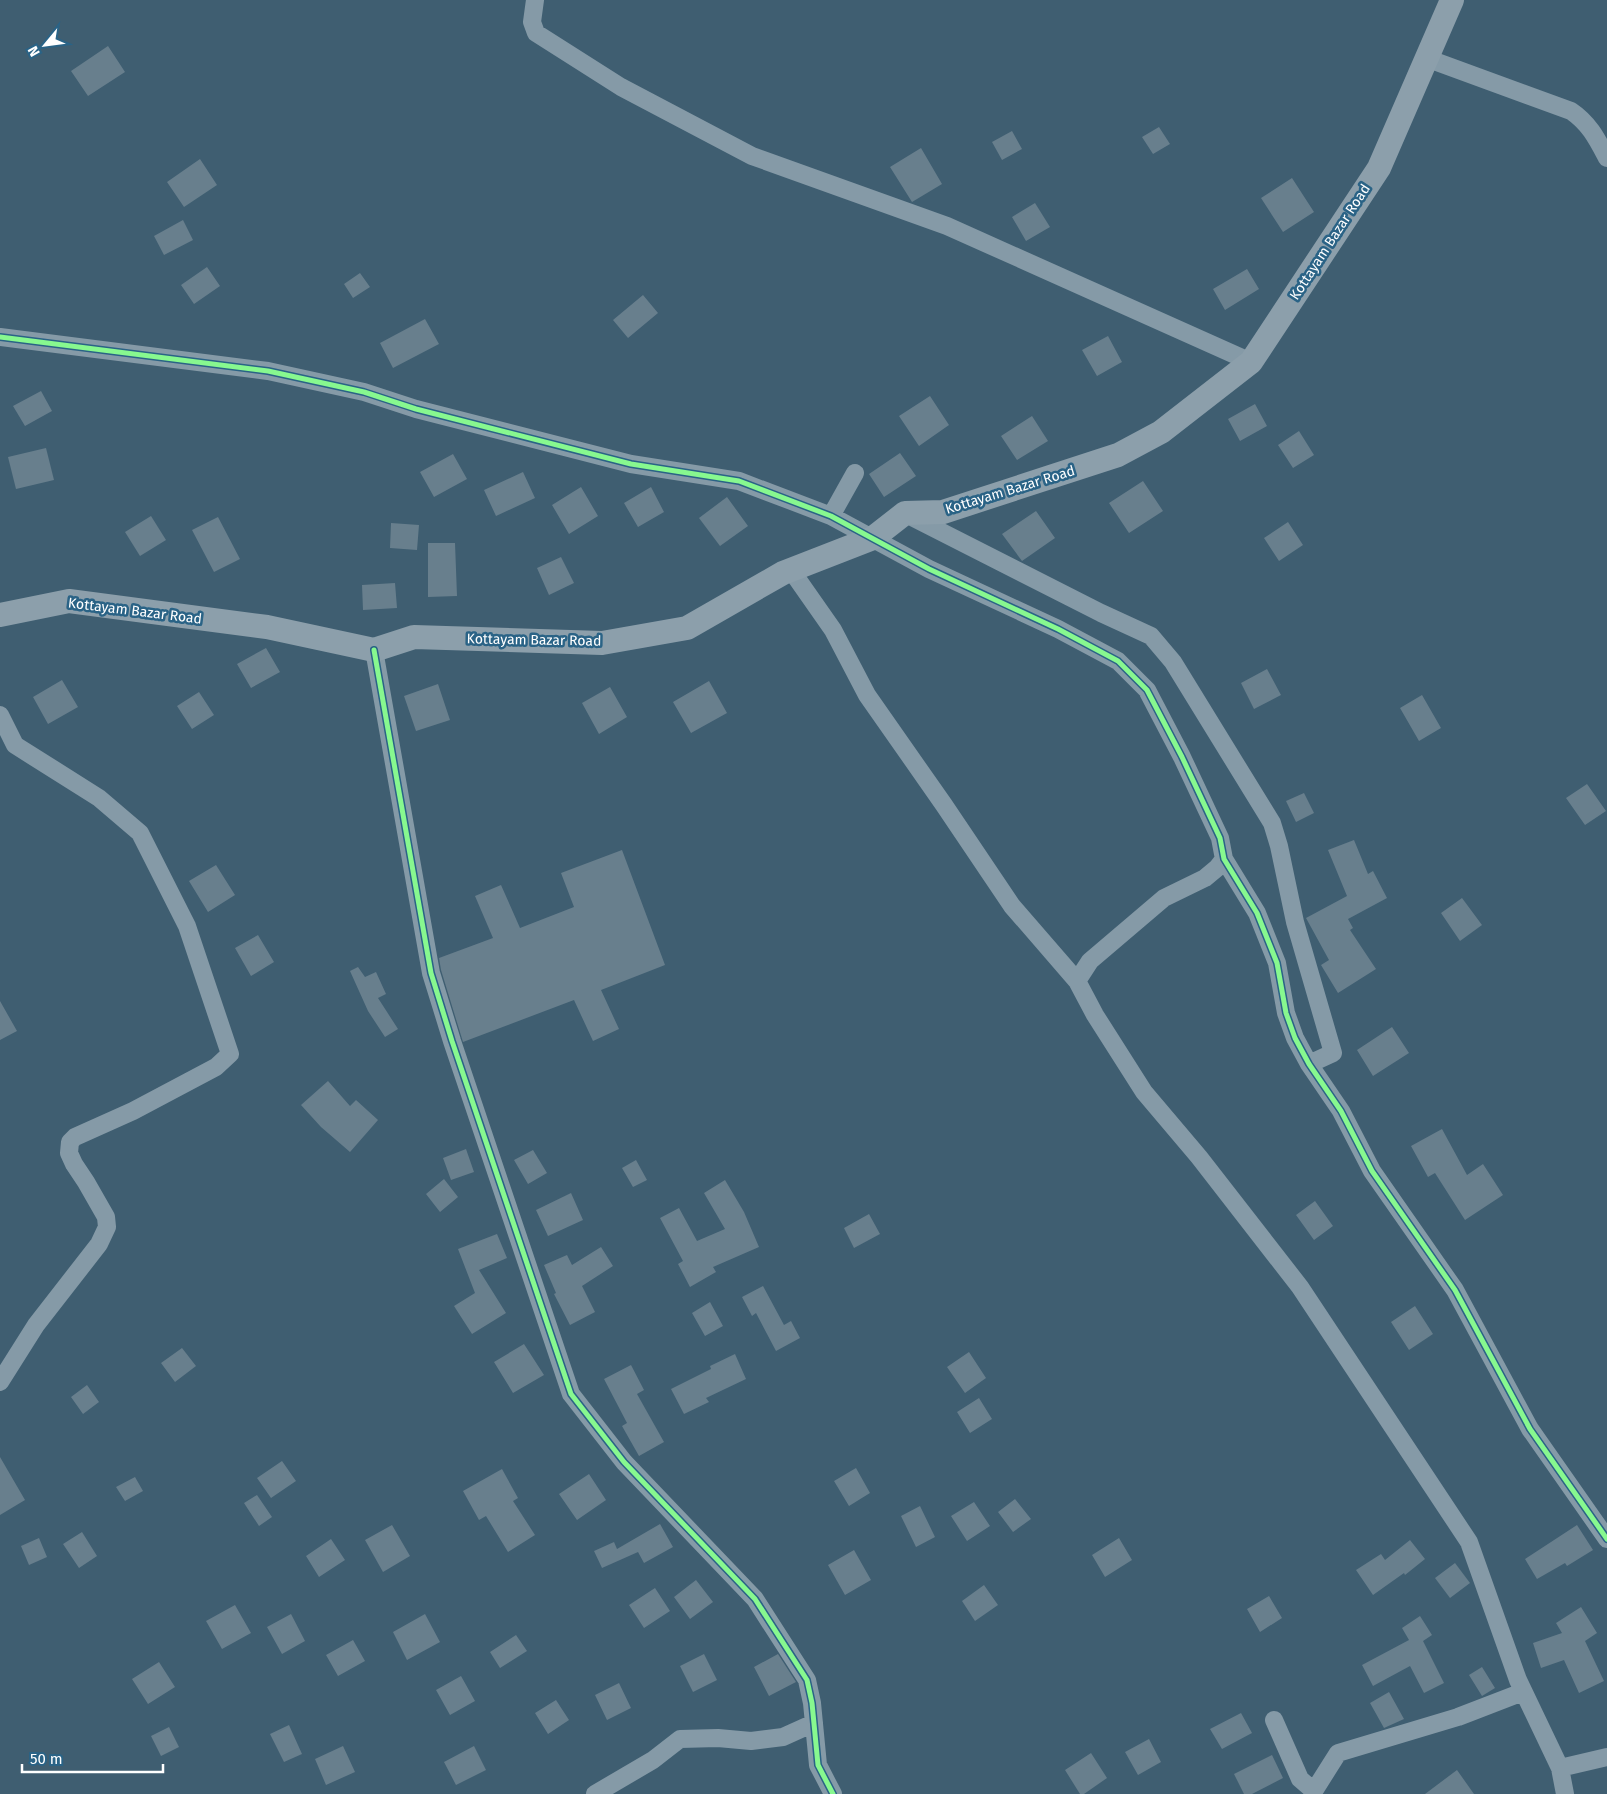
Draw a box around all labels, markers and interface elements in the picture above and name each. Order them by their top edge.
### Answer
north arrow [20,20,70,70]
text: N [24,43,44,59]
street label: Kottayam Bazar Road [1286,181,1374,303]
street label: Kottayam Bazar Road [943,462,1077,518]
street label: Kottayam Bazar Road [67,594,203,628]
street label: Kottayam Bazar Road [467,630,601,650]
scale bar [22,1742,164,1774]
text: 50 m [30,1750,63,1768]

